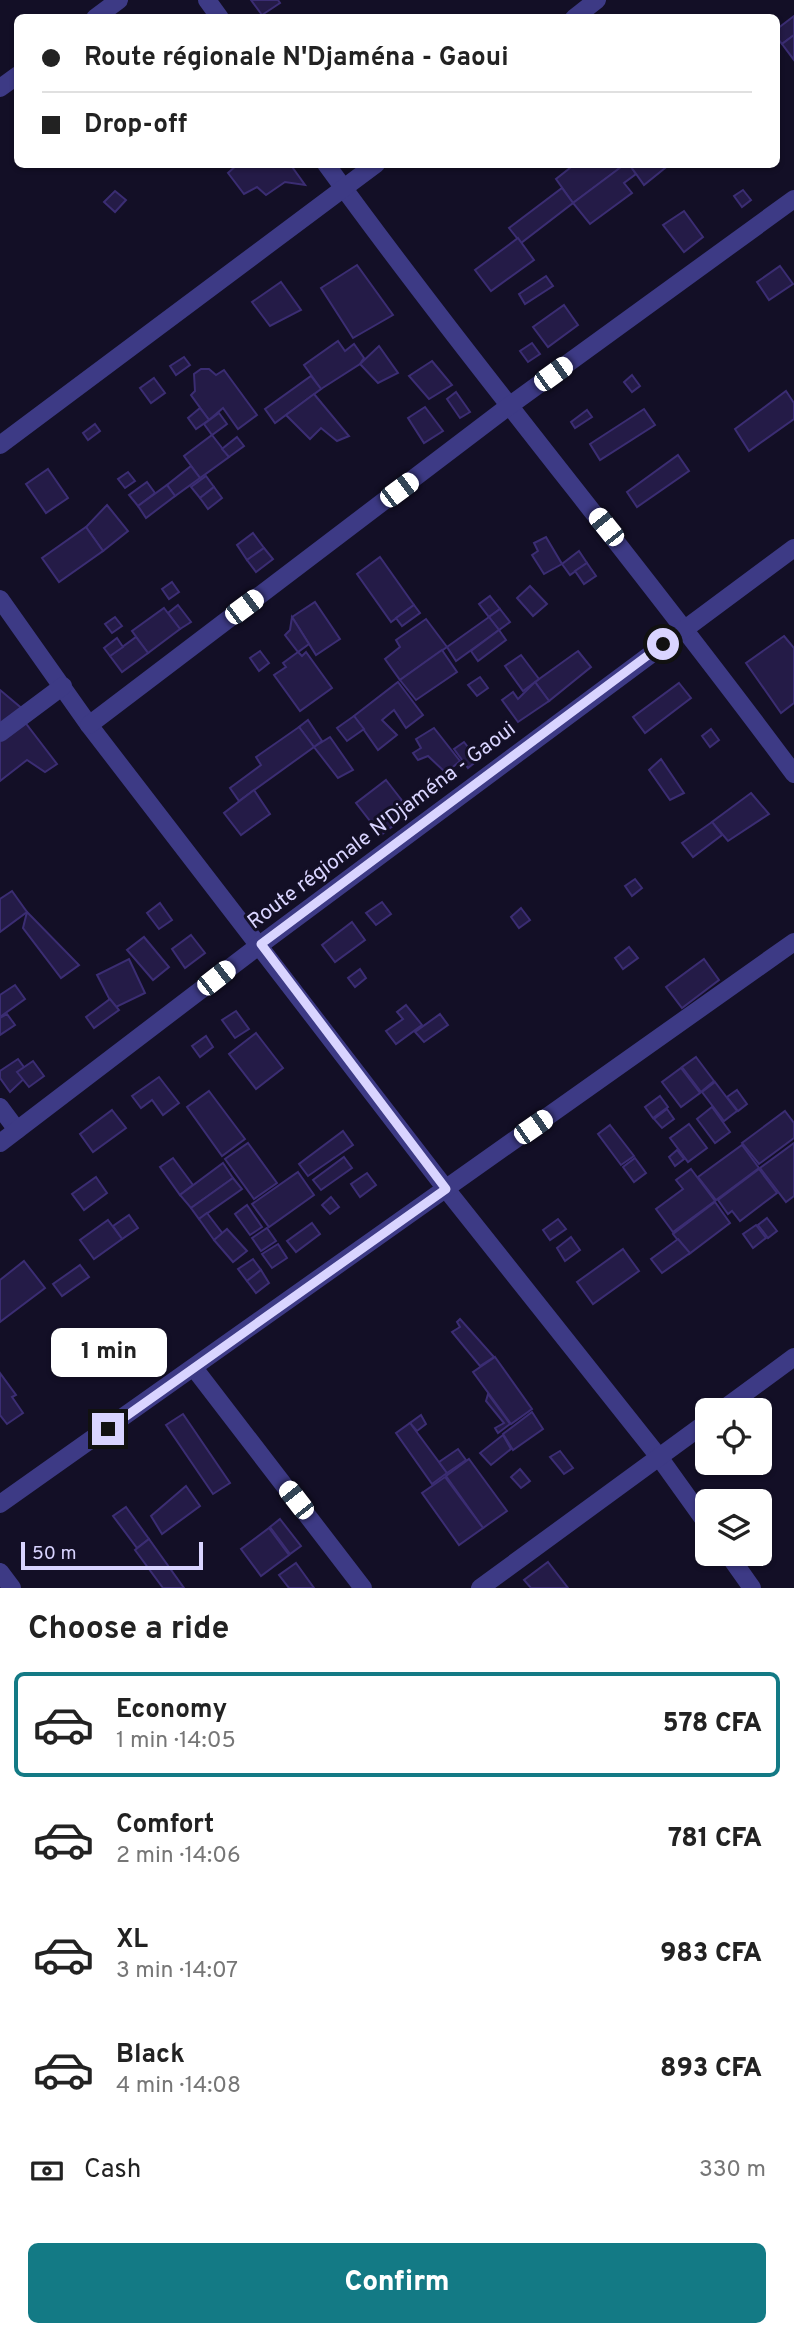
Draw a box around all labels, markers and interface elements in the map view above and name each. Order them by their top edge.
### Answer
text: Route régionale N'Djaména - Gaoui [84,42,509,75]
text: Drop-off [84,109,187,142]
car [530,353,577,395]
car [376,469,423,511]
car [585,504,628,550]
car [221,586,268,628]
route start [647,628,679,660]
street label: Route régionale N'Djaména - Gaoui [242,716,522,936]
car [193,957,240,999]
car [510,1106,557,1148]
callout: 1 min [50,1328,166,1376]
text: 1 min [81,1338,137,1367]
map controls [695,1398,772,1566]
button: locate [695,1398,772,1475]
route end [92,1413,124,1445]
car [275,1477,318,1523]
button: layers [695,1489,772,1566]
scale bar [21,1539,203,1571]
text: 50 m [32,1542,77,1566]
text: Choose a ride [28,1610,229,1650]
icon: car [32,1693,95,1756]
text: Economy [116,1694,227,1727]
text: 578 CFA [663,1708,762,1741]
text: 1 min · 14:05 [116,1727,236,1756]
icon: car [32,1808,95,1871]
text: Comfort [116,1809,214,1842]
text: 781 CFA [668,1823,762,1856]
text: 2 min · 14:06 [116,1842,241,1871]
icon: car [32,1923,95,1986]
text: XL [116,1924,148,1957]
text: 983 CFA [660,1938,762,1971]
text: 3 min · 14:07 [116,1957,238,1986]
icon: car [32,2038,95,2101]
text: Black [116,2039,185,2072]
text: 893 CFA [660,2053,762,2086]
text: 4 min · 14:08 [116,2072,241,2101]
icon: cash [28,2152,66,2190]
text: Cash [84,2154,141,2187]
text: 330 m [699,2156,766,2185]
button: Confirm [28,2243,766,2323]

